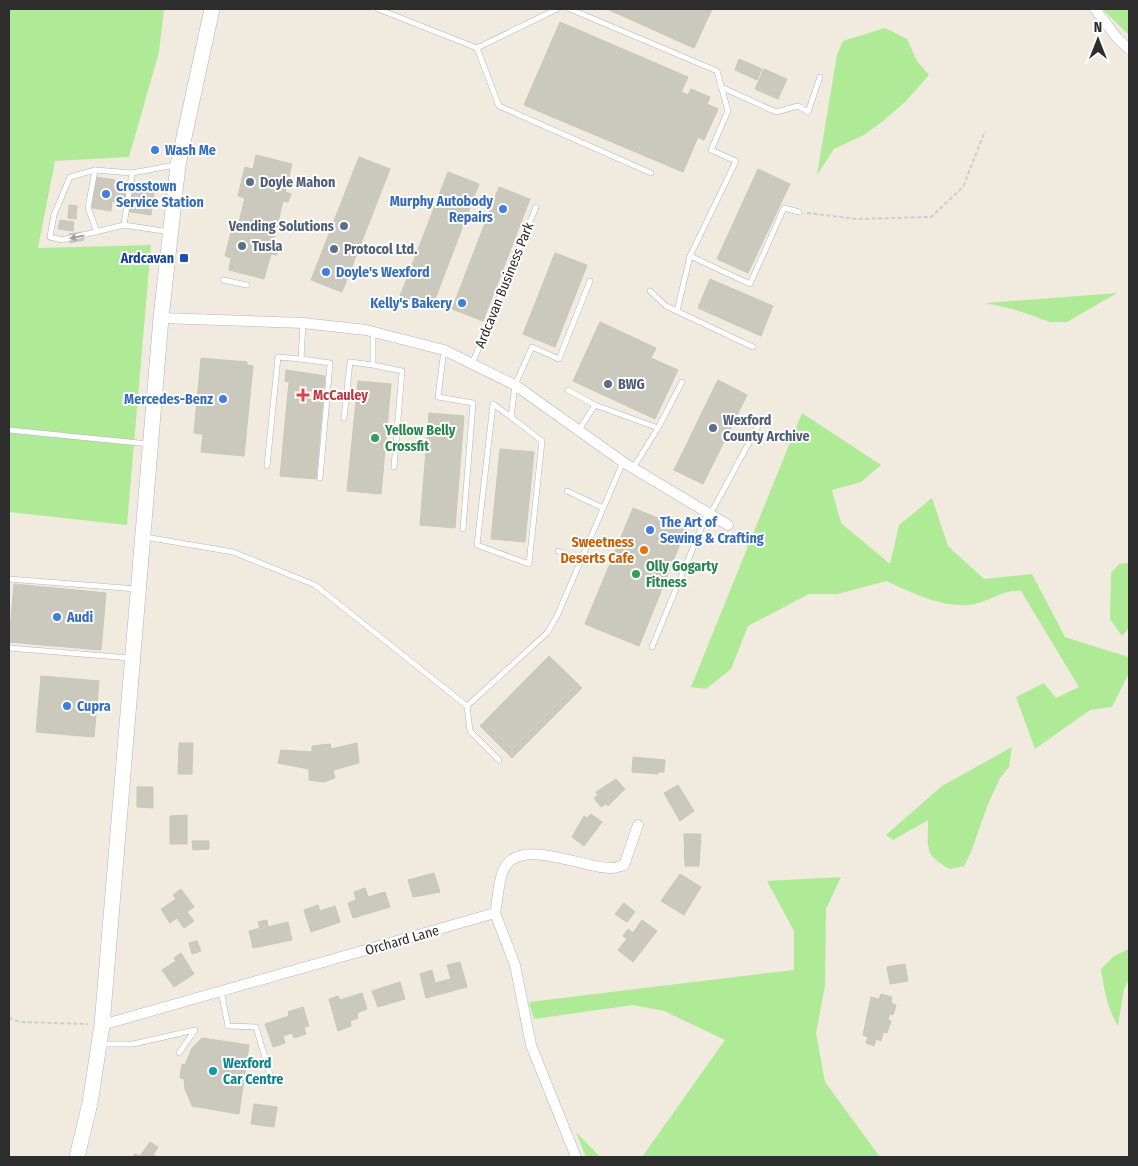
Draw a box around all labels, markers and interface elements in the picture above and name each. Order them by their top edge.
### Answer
north arrow [1073,15,1123,65]
text: N [1094,19,1102,36]
place label: Wash Me [165,142,216,159]
marker: Wash Me [149,144,161,156]
place label: Doyle Mahon [260,174,335,191]
marker: Doyle Mahon [244,176,256,188]
place label: Crosstown Service Station [116,178,204,211]
marker: Crosstown Service Station [100,188,112,200]
place label: Murphy Autobody Repairs [390,193,493,226]
marker: Murphy Autobody Repairs [497,203,509,215]
place label: Vending Solutions [228,218,334,235]
street label: Ardcavan Business Park [471,219,538,351]
marker: Vending Solutions [338,220,350,232]
one-way arrow [68,233,84,241]
place label: Tusla [252,238,282,255]
marker: Tusla [236,240,248,252]
place label: Protocol Ltd. [344,241,417,258]
marker: Protocol Ltd. [328,243,340,255]
place label: Ardcavan [120,250,174,267]
marker: Ardcavan [178,252,190,264]
place label: Doyle's Wexford [336,264,430,281]
marker: Doyle's Wexford [320,266,332,278]
place label: Kelly's Bakery [370,295,452,312]
marker: Kelly's Bakery [456,297,468,309]
place label: BWG [618,376,645,393]
marker: BWG [602,378,614,390]
place label: McCauley [313,387,368,404]
marker: McCauley [297,389,309,401]
place label: Mercedes-Benz [124,391,213,408]
marker: Mercedes-Benz [217,393,229,405]
place label: Wexford County Archive [723,412,810,445]
place label: Yellow Belly Crossfit [384,422,456,455]
marker: Wexford County Archive [707,422,719,434]
marker: Yellow Belly Crossfit [369,432,381,444]
place label: The Art of Sewing & Crafting [660,514,764,547]
marker: The Art of Sewing & Crafting [644,524,656,536]
place label: Sweetness Deserts Cafe [561,534,634,567]
marker: Sweetness Deserts Cafe [638,544,650,556]
place label: Olly Gogarty Fitness [646,558,718,591]
marker: Olly Gogarty Fitness [630,568,642,580]
place label: Audi [66,609,93,626]
marker: Audi [51,611,63,623]
place label: Cupra [77,698,111,715]
marker: Cupra [61,700,73,712]
street label: Orchard Lane [363,922,441,959]
place label: Wexford Car Centre [223,1055,283,1088]
marker: Wexford Car Centre [207,1065,219,1077]

